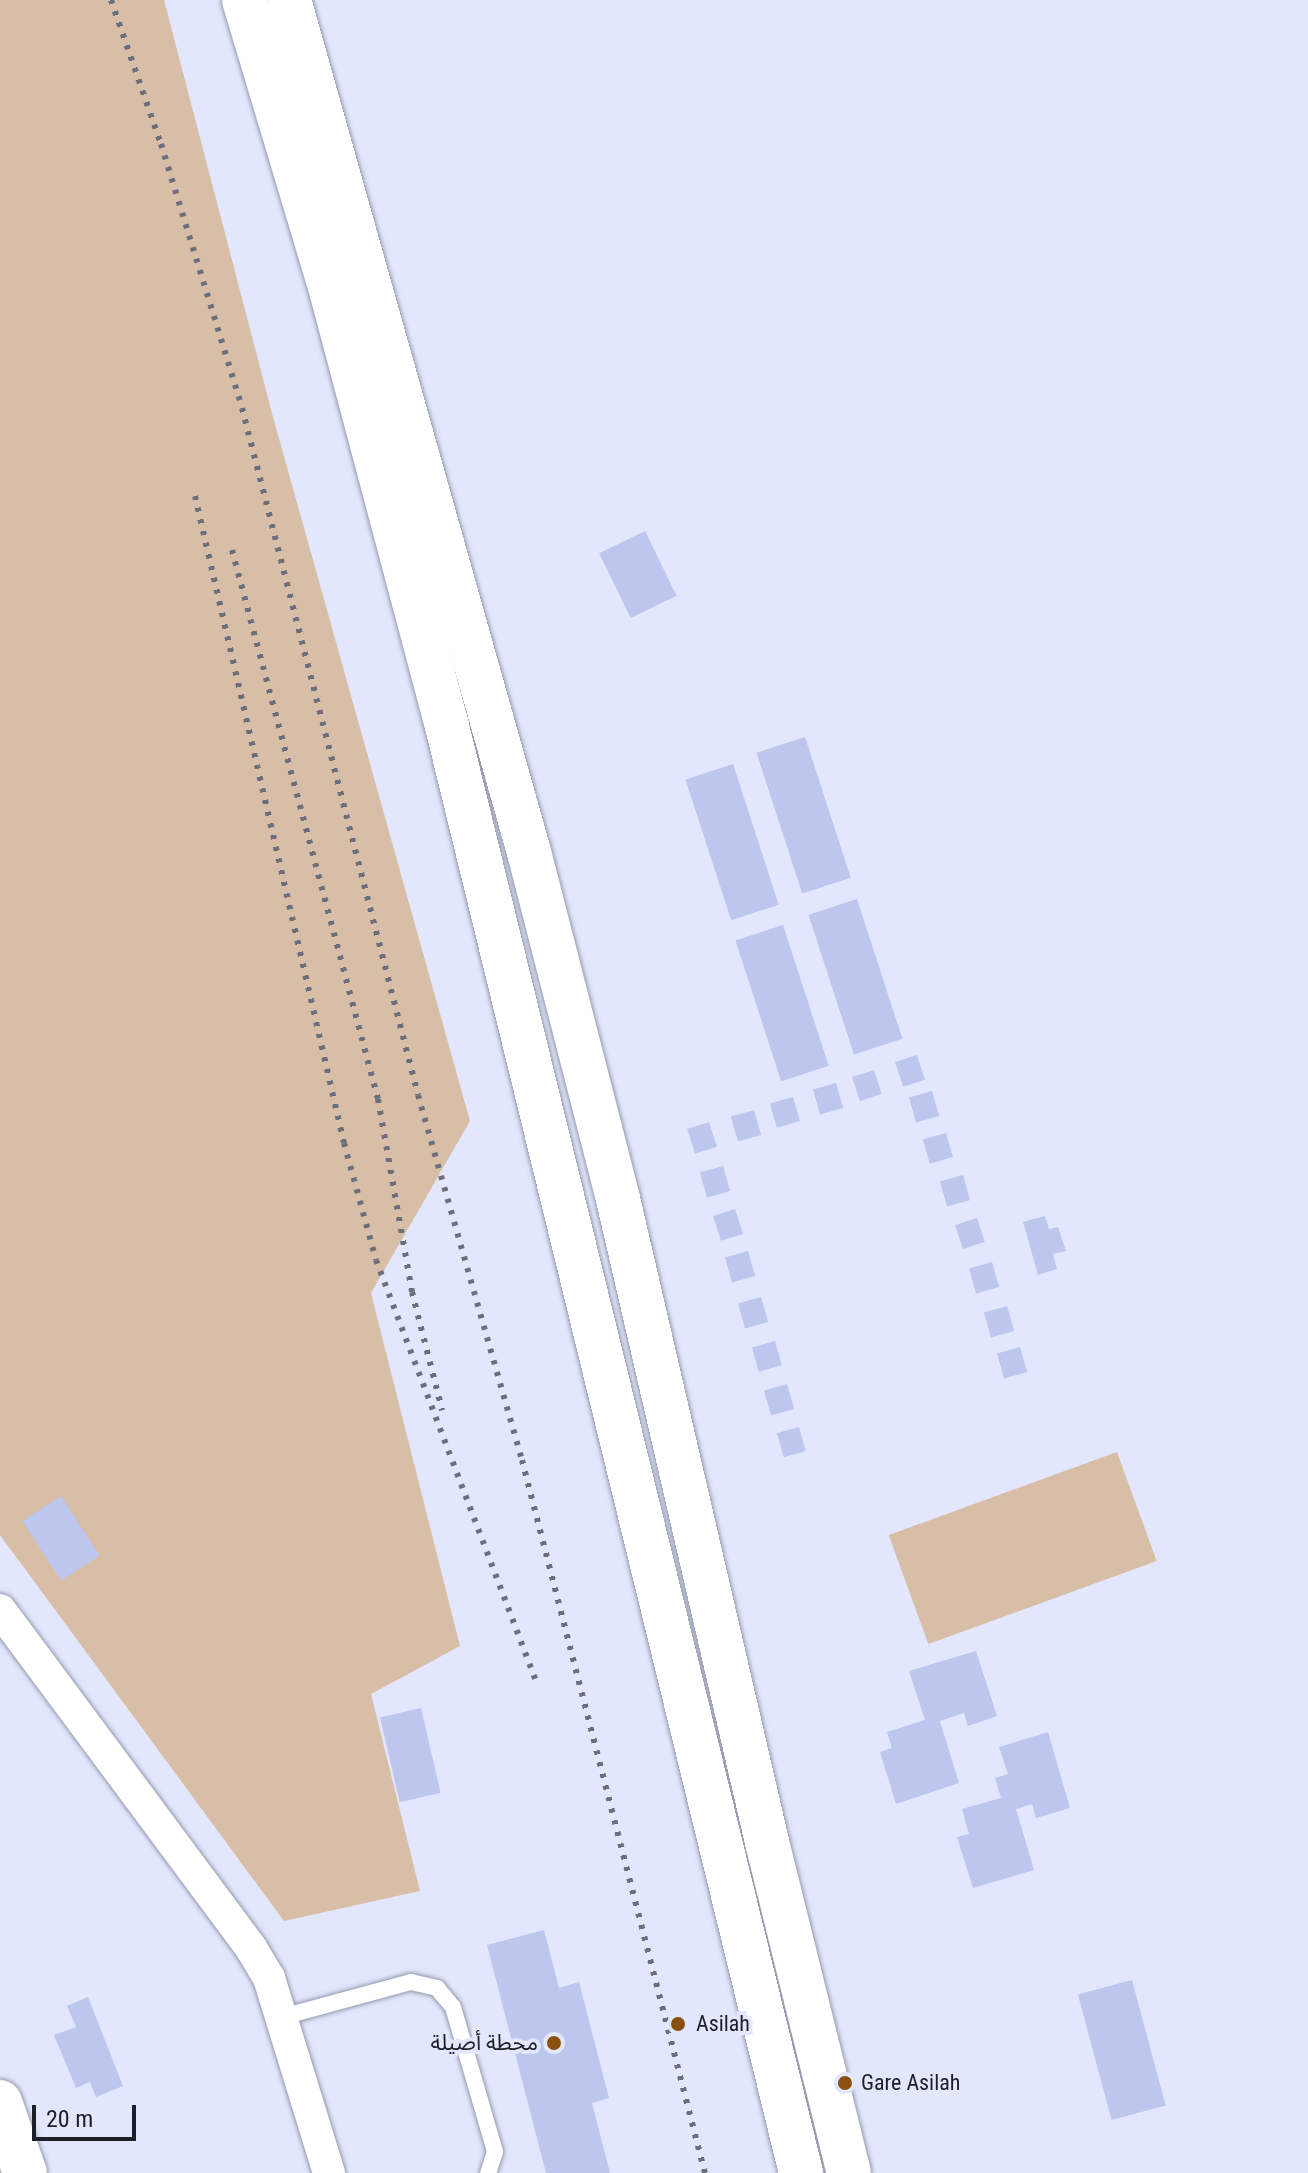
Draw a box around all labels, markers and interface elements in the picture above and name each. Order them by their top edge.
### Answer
place label: Asilah [696,2011,750,2037]
marker: Asilah [667,2013,689,2035]
place label: محطة أصيلة [431,2030,538,2056]
marker: محطة أصيلة [545,2034,563,2052]
place label: Gare Asilah [861,2070,960,2096]
marker: Gare Asilah [836,2074,854,2092]
scale bar [36,2089,140,2139]
text: 20 m [46,2105,93,2133]

